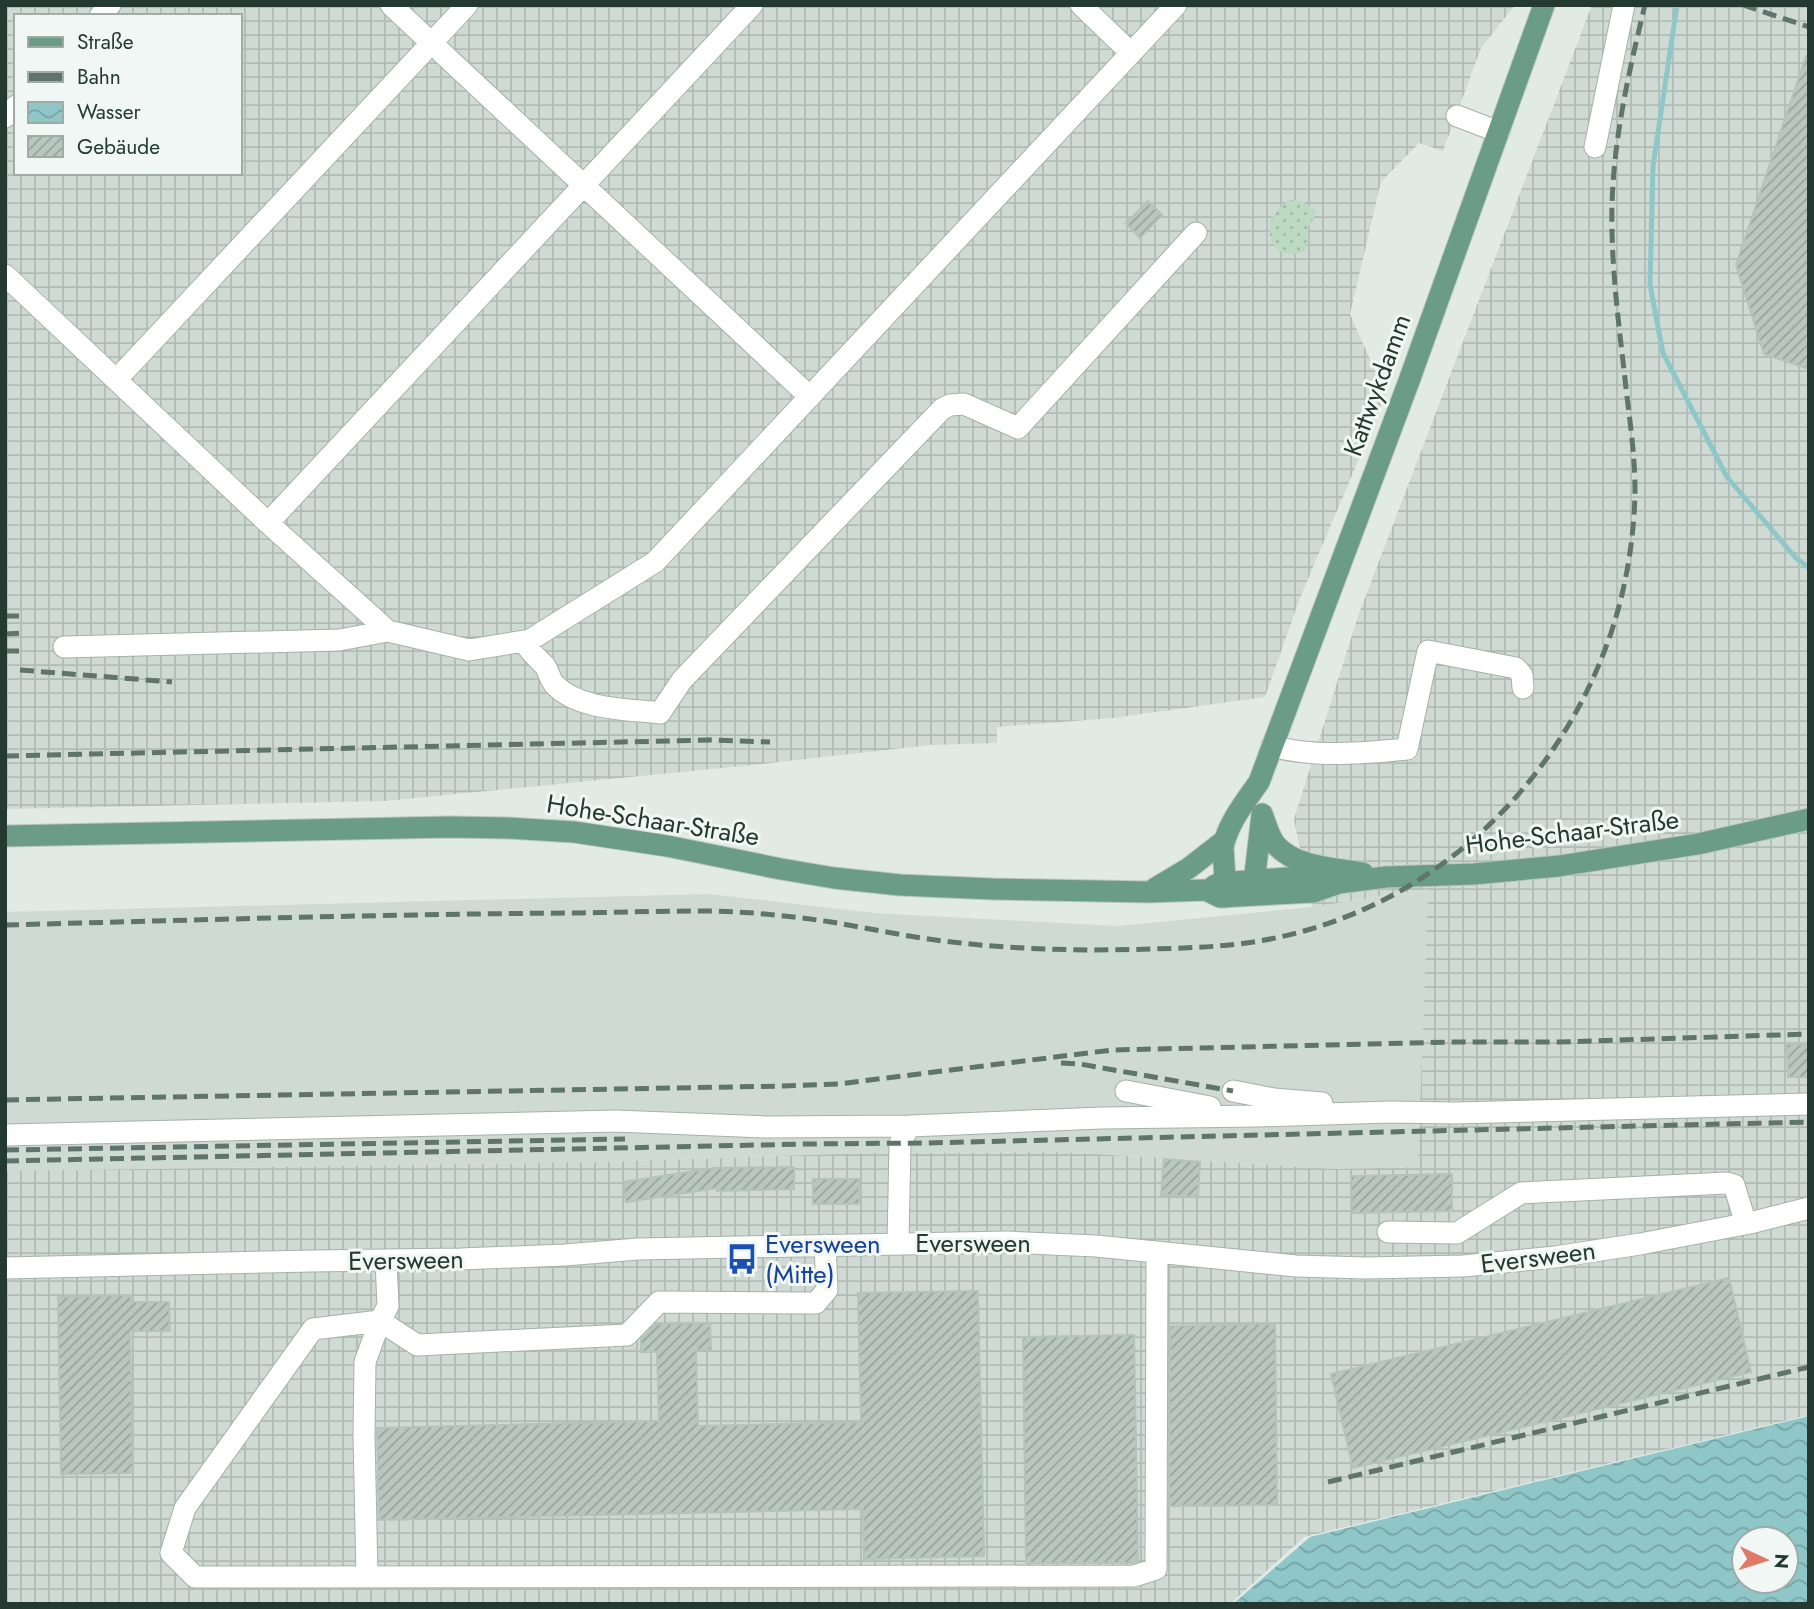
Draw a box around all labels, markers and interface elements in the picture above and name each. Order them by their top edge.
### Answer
legend [14,14,242,175]
text: Straße [77,27,134,57]
text: Bahn [77,62,121,92]
text: Wasser [77,97,142,127]
text: Gebäude [77,132,160,162]
street label: Kattwykdamm [1334,309,1420,461]
street label: Hohe-Schaar-Straße [544,784,762,856]
street label: Hohe-Schaar-Straße [1463,800,1681,864]
street label: Eversween [915,1224,1031,1262]
place label: Eversween (Mitte) [765,1225,881,1293]
street label: Eversween [1478,1231,1598,1283]
street label: Eversween [348,1240,464,1280]
bus stop icon: Eversween (Mitte) [725,1242,759,1276]
north arrow [1730,1525,1800,1595]
text: N [1767,1553,1795,1570]

